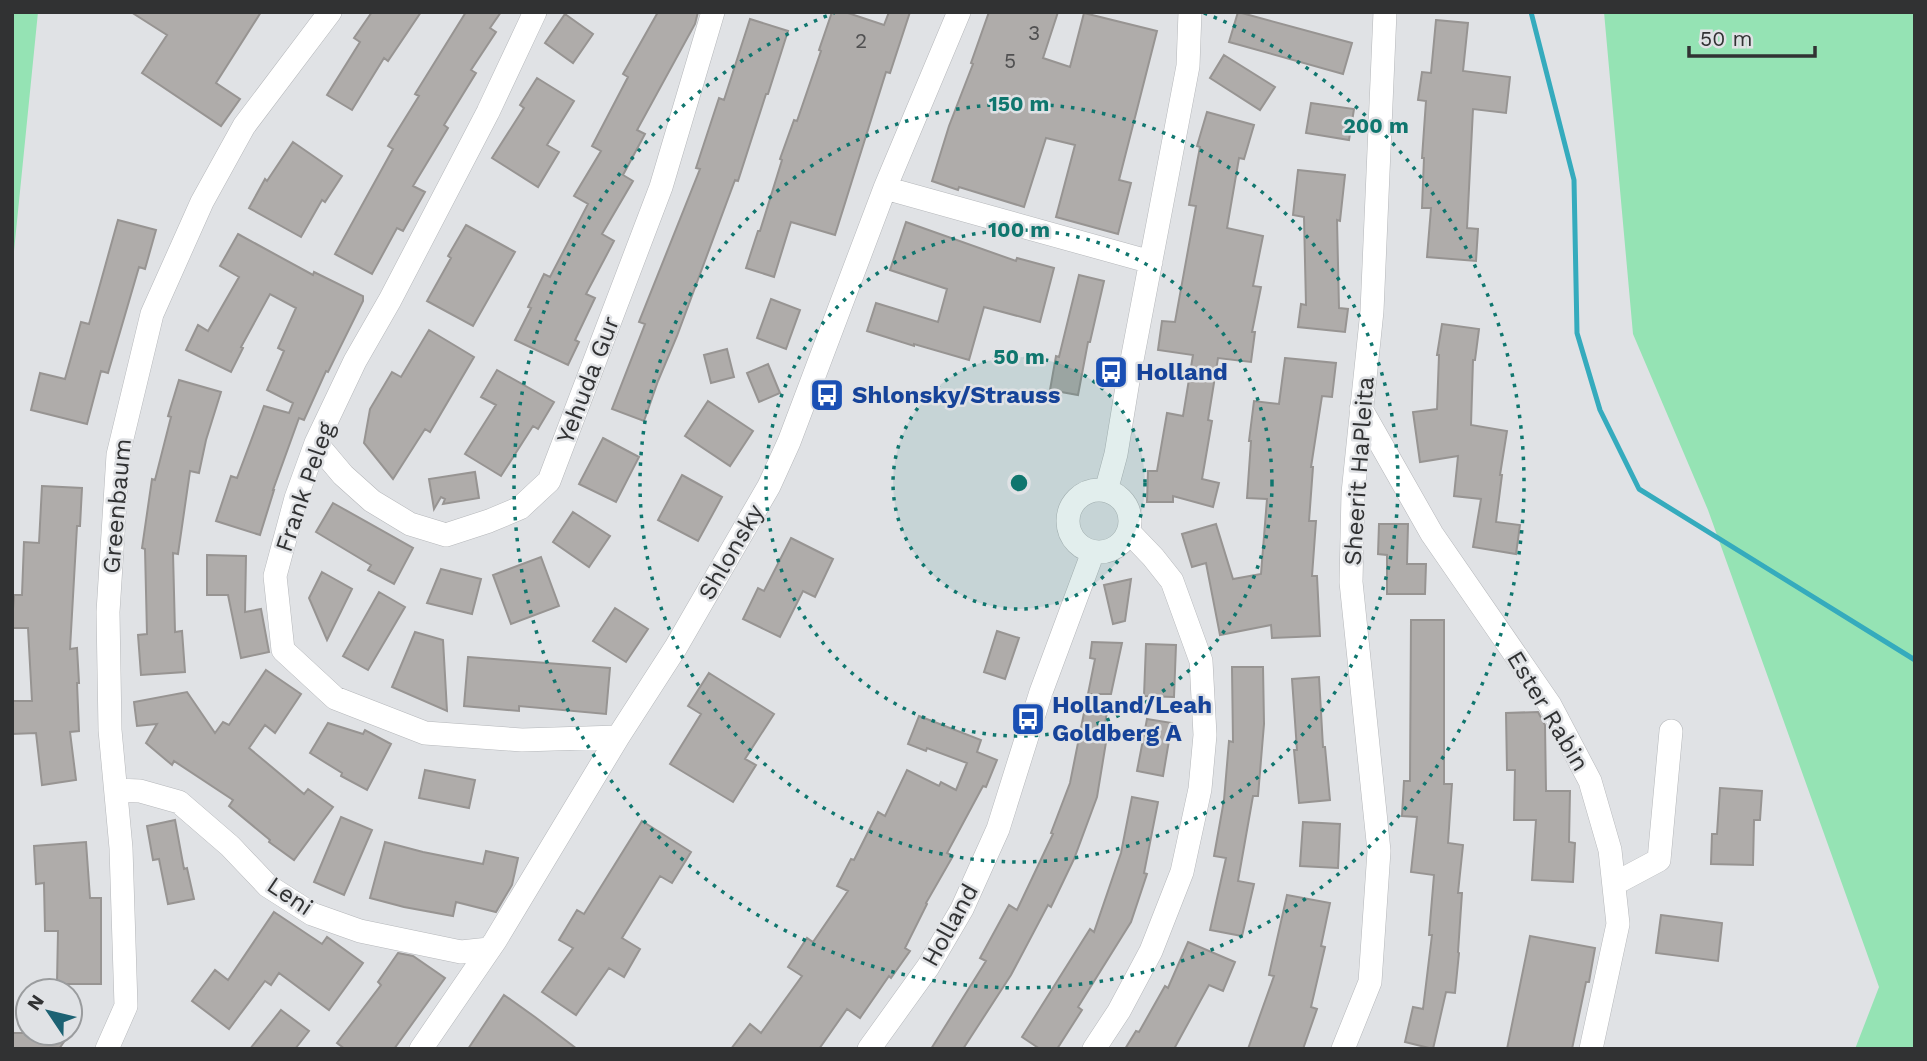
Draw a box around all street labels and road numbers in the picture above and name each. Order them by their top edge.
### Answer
street label: Yehuda Gur [551,312,625,447]
street label: Sheerit HaPleita [1338,376,1380,566]
street label: Frank Peleg [270,418,340,555]
street label: Greenbaum [97,437,137,575]
street label: Shlonsky [693,499,770,605]
street label: Ester Rabin [1501,646,1595,776]
street label: Leni [262,871,318,921]
street label: Holland [916,879,984,971]

